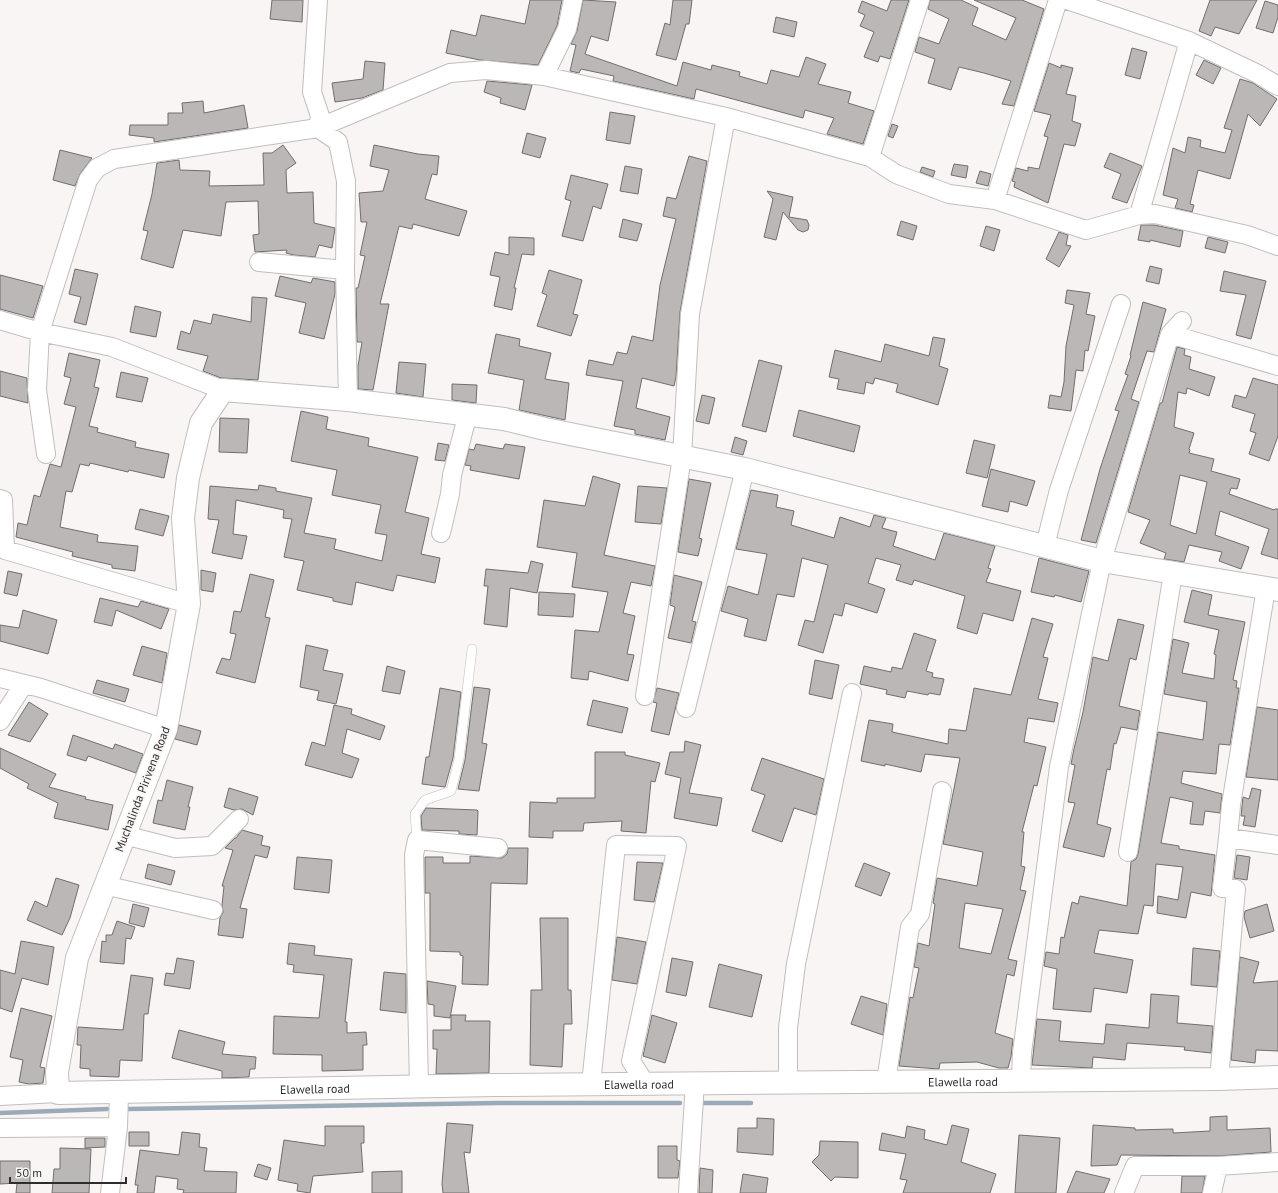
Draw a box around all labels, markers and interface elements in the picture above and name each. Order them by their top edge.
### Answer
street label: Muchalinda Pirivena Road [111,724,173,854]
street label: Elawella road [928,1073,998,1089]
street label: Elawella road [604,1076,674,1092]
street label: Elawella road [280,1080,350,1096]
scale bar [10,1159,126,1185]
text: 50 m [16,1165,42,1180]

